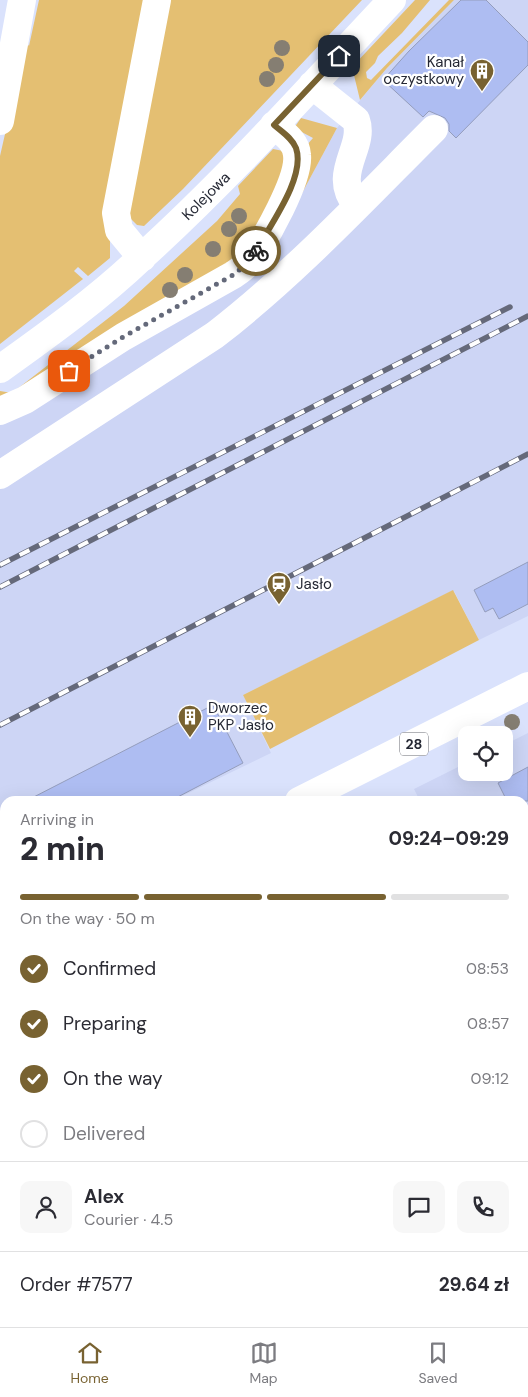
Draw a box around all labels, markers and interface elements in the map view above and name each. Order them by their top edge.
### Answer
pin [318,35,360,77]
icon: home [325,42,353,70]
place label: Kanał oczystkowy [383,52,465,89]
building icon: Kanał oczystkowy [469,58,495,92]
street label: Kolejowa [177,167,235,225]
courier [231,226,281,276]
icon: bike [242,237,270,265]
pin [48,350,90,392]
icon: bag [55,357,83,385]
station icon: Jasło [266,571,292,605]
place label: Jasło [296,574,332,594]
place label: Dworzec PKP Jasło [208,698,274,735]
building icon: Dworzec PKP Jasło [177,704,203,738]
map controls [458,726,513,781]
button: locate [458,726,513,781]
road number: 28 [400,732,428,756]
text: Arriving in [20,809,94,830]
text: 09:24–09:29 [389,826,509,851]
text: 2 min [20,828,105,870]
text: On the way · 50 m [20,908,155,929]
icon: check [20,955,48,983]
text: Confirmed [63,956,156,981]
text: 08:53 [466,958,509,979]
icon: check [20,1010,48,1038]
text: Preparing [63,1011,147,1036]
text: 08:57 [467,1013,509,1034]
icon: check [20,1065,48,1093]
text: On the way [63,1066,163,1091]
text: 09:12 [471,1068,509,1089]
text: Delivered [63,1121,145,1146]
button: person [20,1181,72,1233]
button: chat [393,1181,445,1233]
button: phone [457,1181,509,1233]
text: Alex [84,1184,124,1209]
text: Courier · 4.5 [84,1209,173,1230]
text: Order #7577 [20,1272,133,1297]
text: 29.64 zł [439,1272,509,1297]
tab: Home [70,1339,109,1387]
tab: Map [249,1339,278,1387]
tab: Saved [418,1339,458,1387]

